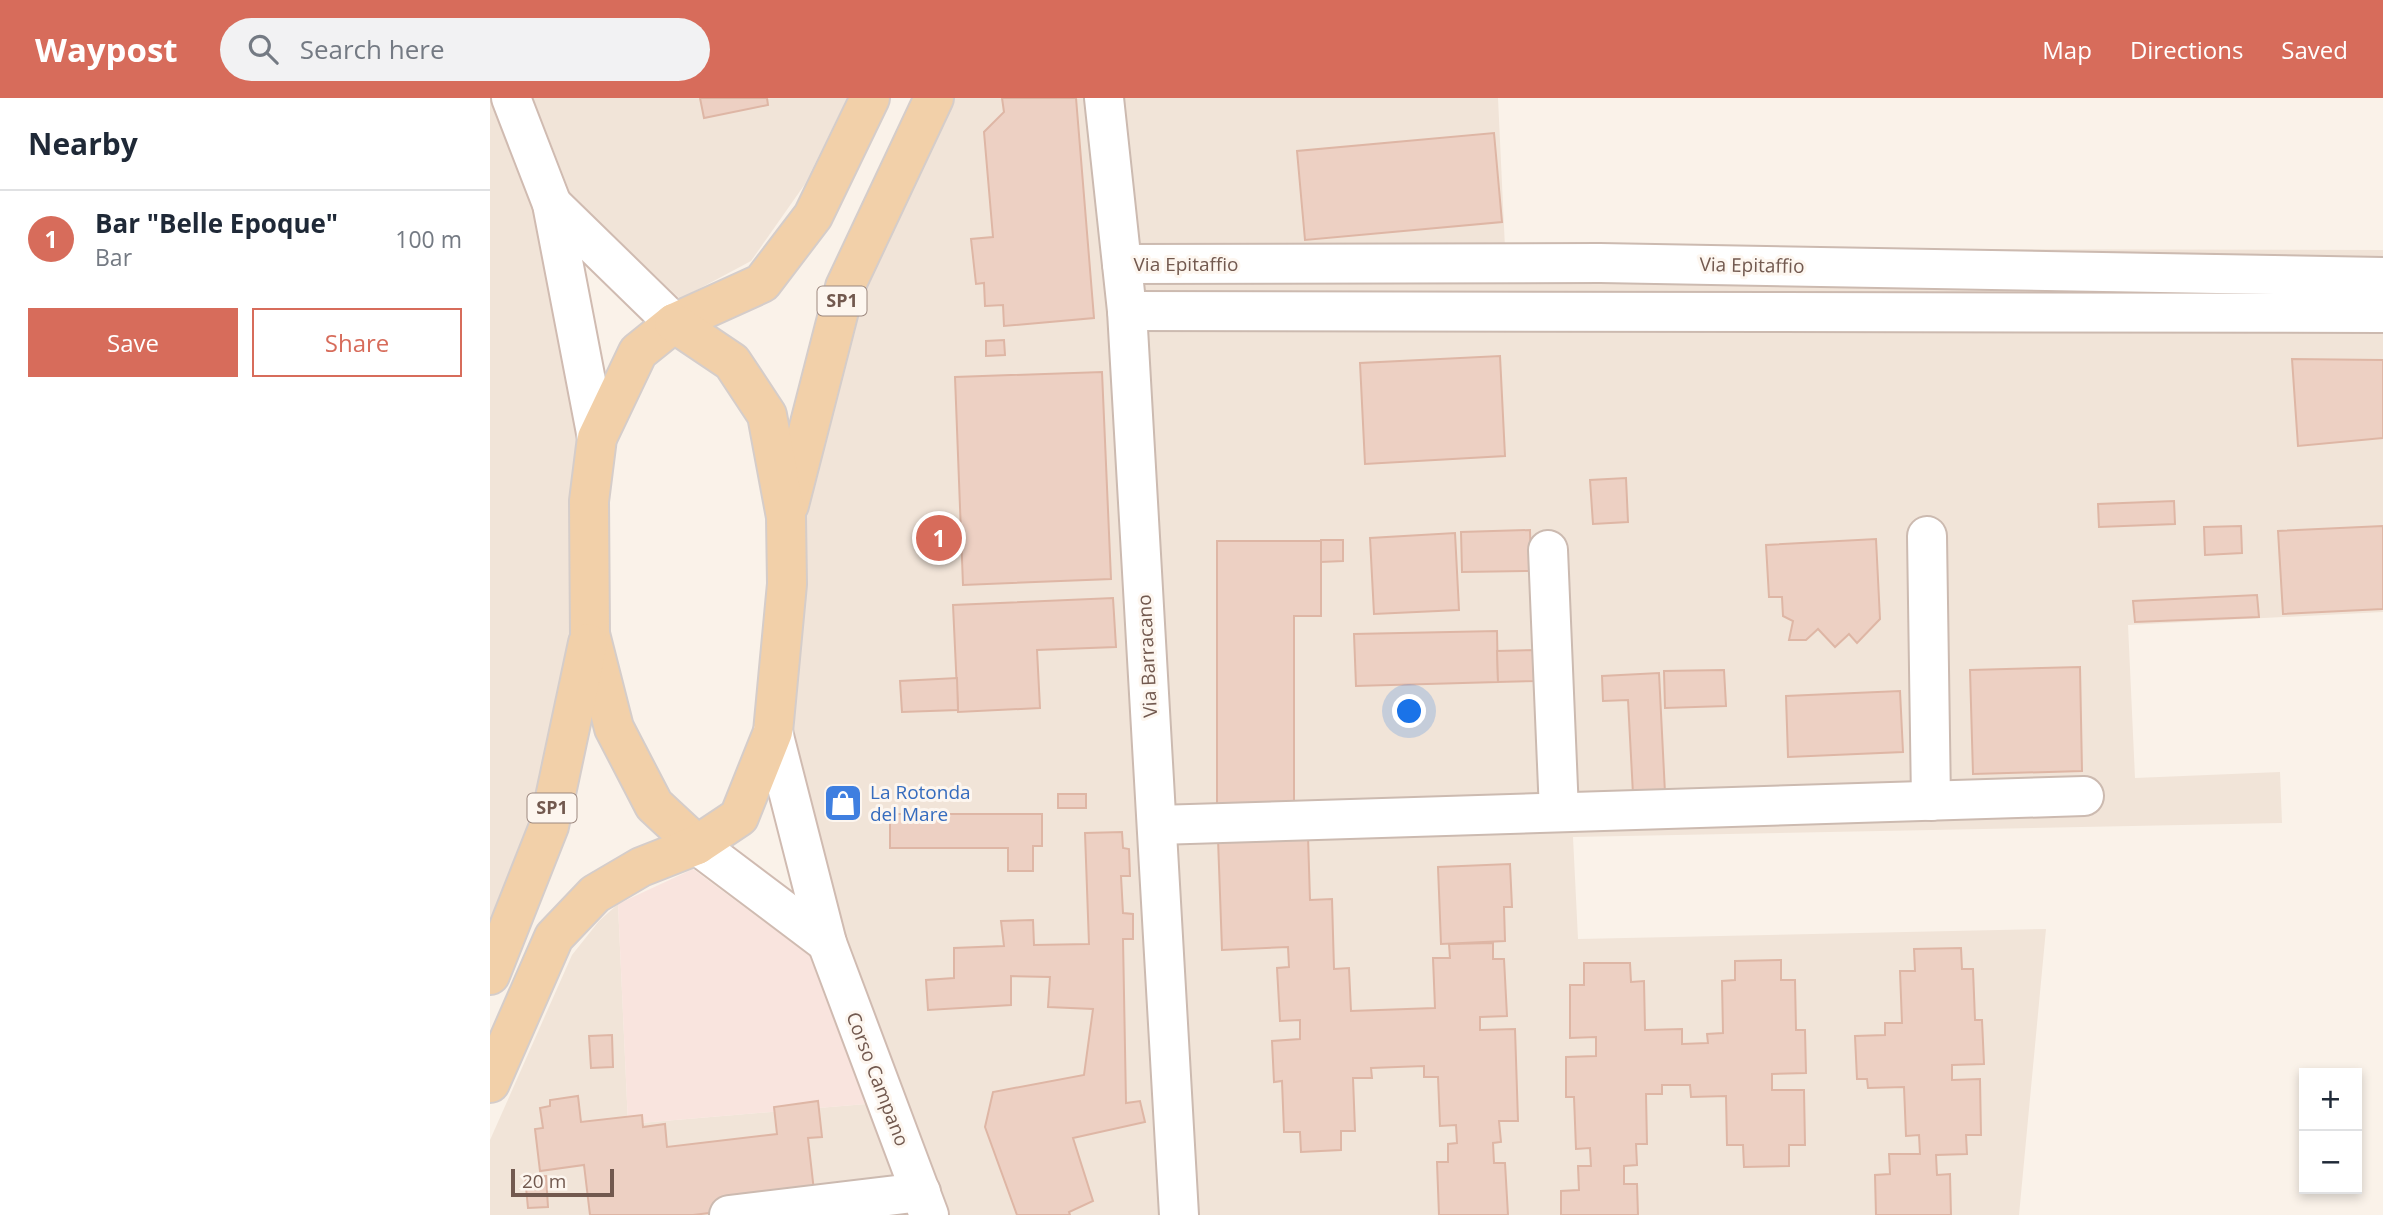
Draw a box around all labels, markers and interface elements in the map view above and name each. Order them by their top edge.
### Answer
search box [220,18,710,81]
text: Waypost [35,27,178,72]
icon: search [244,30,282,68]
text: Search here [300,31,445,67]
text: Map [2042,33,2092,66]
text: Directions [2130,33,2243,66]
text: Saved [2281,33,2348,66]
text: Nearby [28,123,138,164]
text: Bar "Belle Epoque" [95,205,338,241]
text: 1 [44,223,58,255]
text: 100 m [395,223,462,255]
text: Bar [95,241,132,273]
street label: Via Epitaffio [1134,251,1238,277]
street label: Via Epitaffio [1699,251,1805,279]
road number: SP1 [818,286,866,316]
button: Save [28,308,238,377]
button: Share [252,308,462,377]
pin: 1 [916,512,962,564]
street label: Via Barracano [1131,594,1163,718]
your location [1392,694,1426,728]
place label: La Rotonda del Mare [870,779,971,827]
shop icon: La Rotonda del Mare [822,782,864,824]
road number: SP1 [528,794,576,822]
street label: Corso Campano [840,1008,916,1150]
map controls [2299,1068,2362,1194]
button: + [2299,1068,2362,1131]
button: − [2299,1131,2362,1194]
scale bar [511,1166,614,1198]
text: 20 m [522,1168,566,1194]

